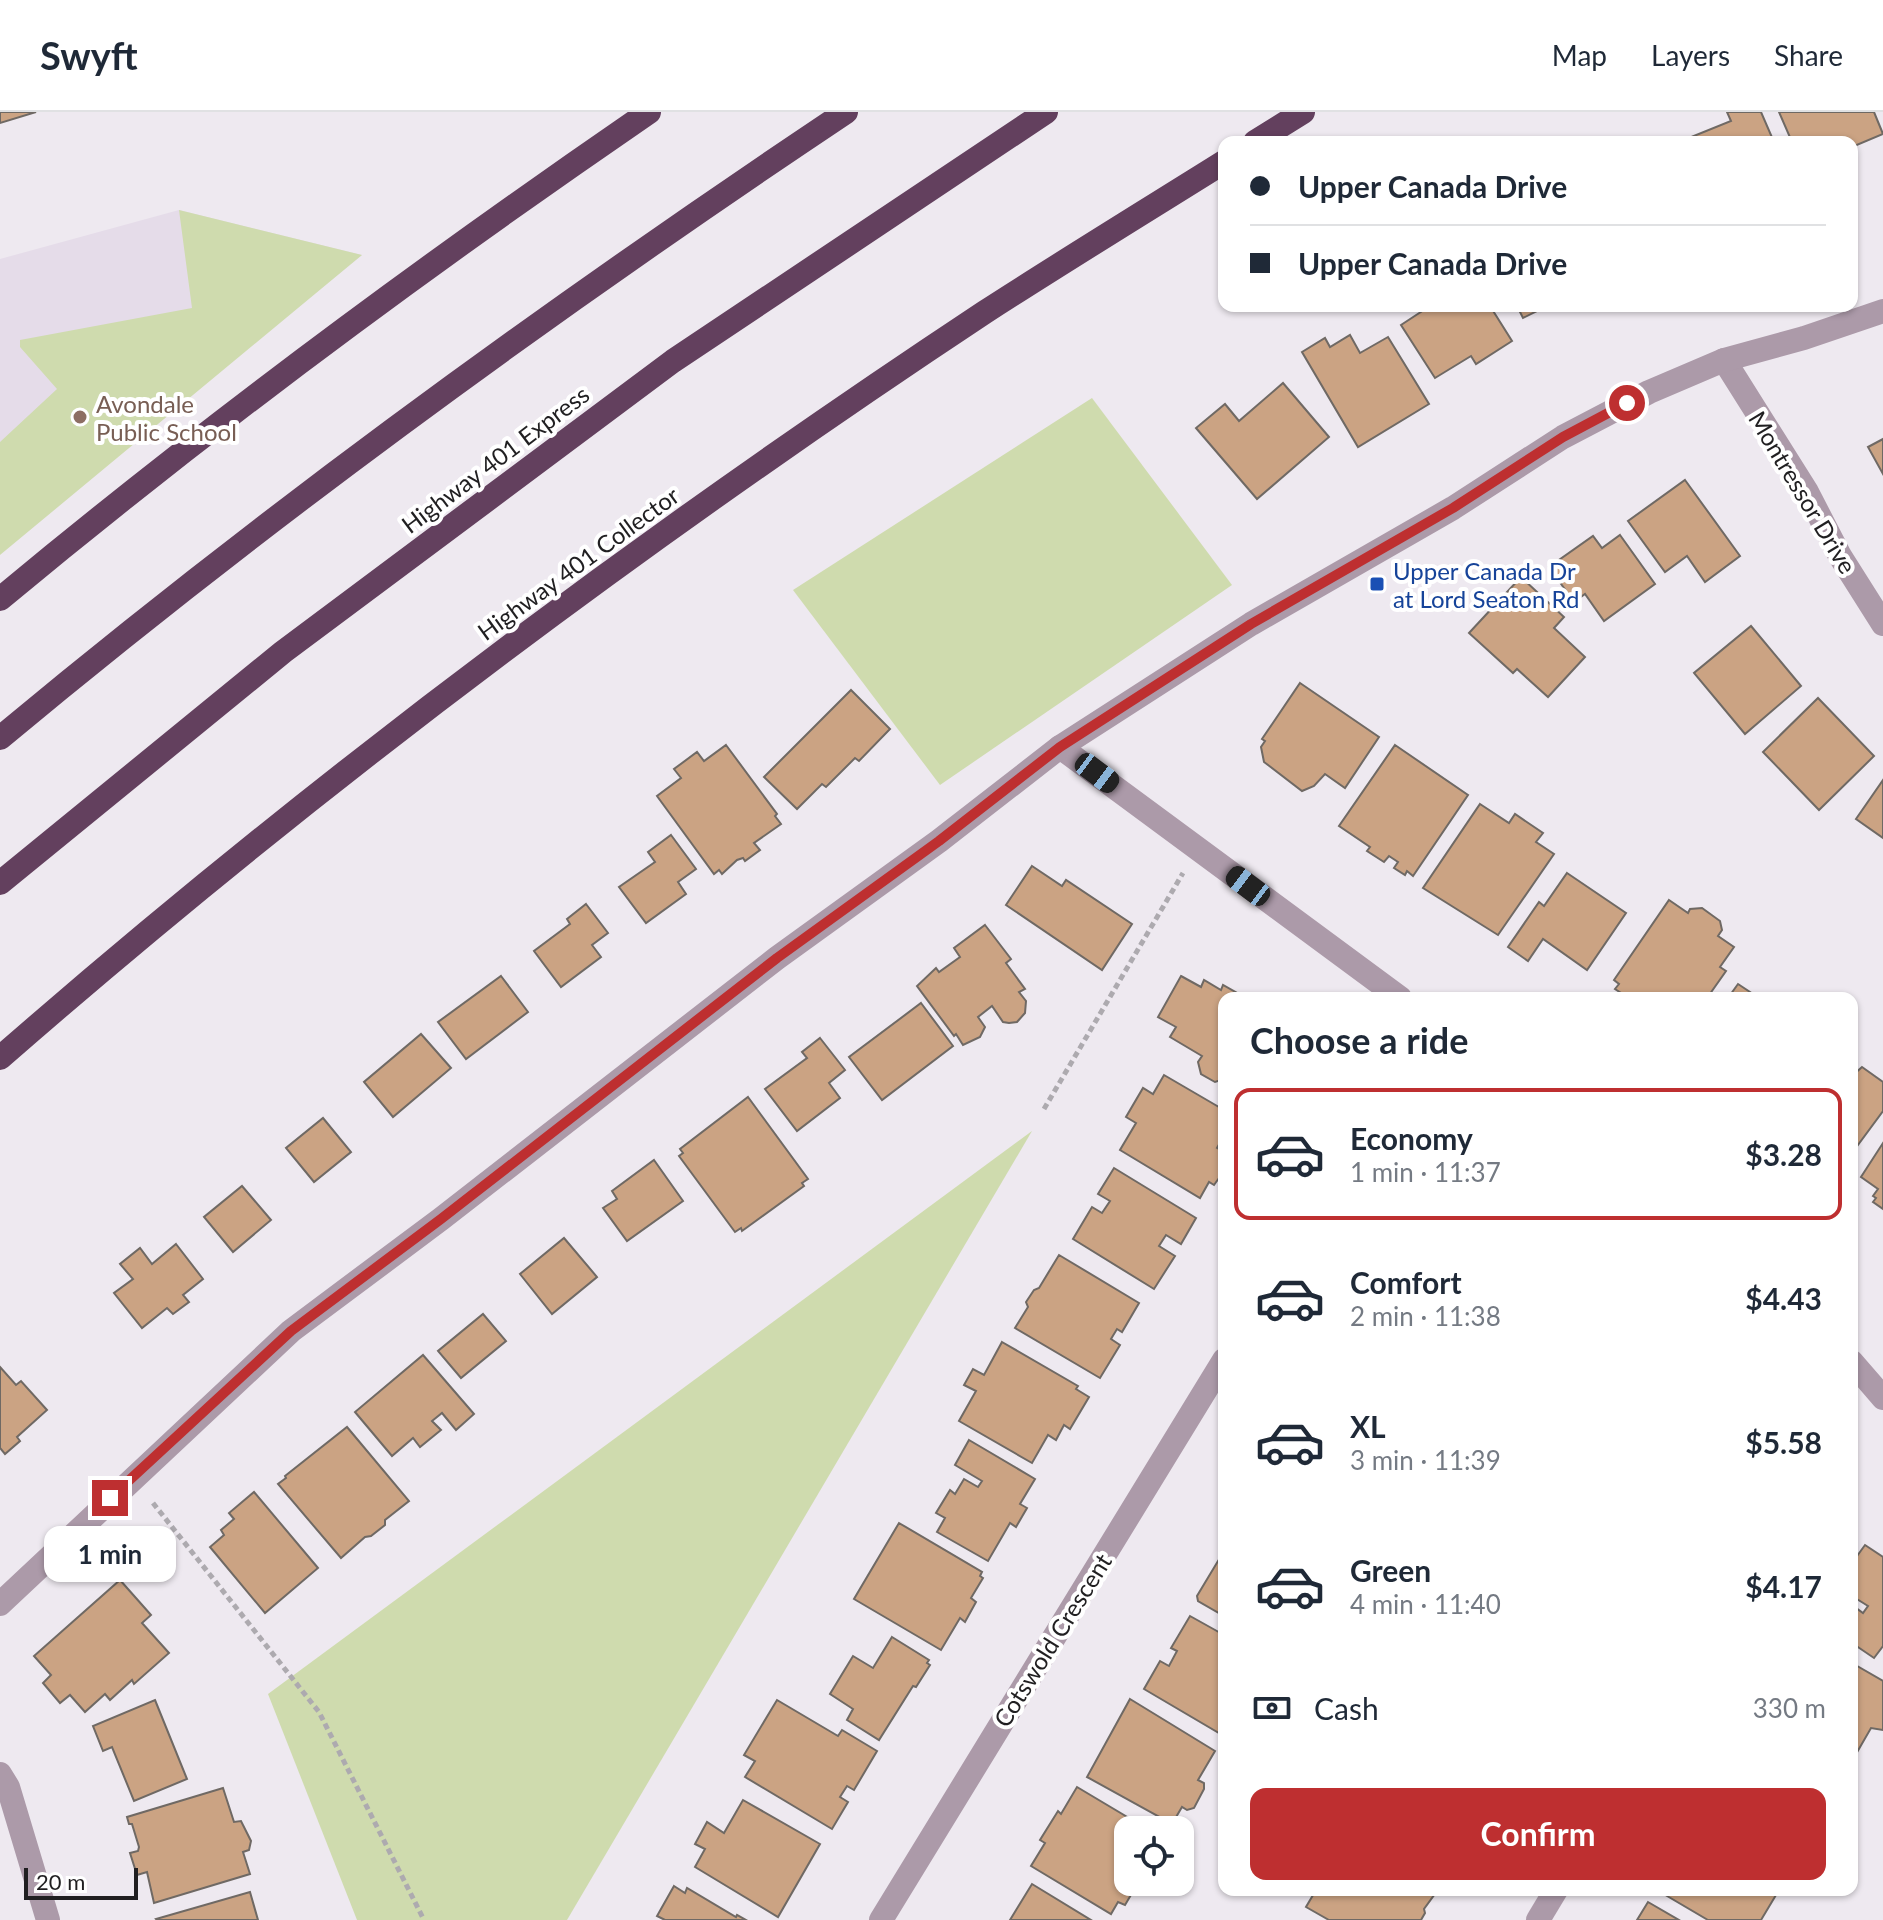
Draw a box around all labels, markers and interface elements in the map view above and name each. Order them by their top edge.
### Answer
text: Swyft [40,32,138,78]
text: Map [1552,38,1607,72]
text: Layers [1651,38,1730,72]
text: Share [1774,38,1843,72]
text: Upper Canada Drive [1298,168,1567,204]
text: Upper Canada Drive [1298,245,1567,281]
street label: Highway 401 Express [396,379,594,539]
route start [1609,385,1645,421]
place label: Avondale Public School [96,389,237,446]
street label: Montressor Drive [1743,406,1863,578]
marker: Avondale Public School [71,408,89,426]
street label: Highway 401 Collector [472,480,684,646]
place label: Upper Canada Dr at Lord Seaton Rd [1393,556,1579,613]
marker: Upper Canada Dr at Lord Seaton Rd [1368,575,1386,593]
car [1071,749,1123,797]
car [1222,862,1274,910]
text: Choose a ride [1250,1018,1469,1062]
icon: car [1254,1118,1326,1190]
text: Economy [1350,1120,1473,1156]
text: $3.28 [1745,1136,1822,1172]
text: 1 min · 11:37 [1350,1156,1501,1188]
icon: car [1254,1262,1326,1334]
text: Comfort [1350,1264,1462,1300]
text: $4.43 [1745,1280,1822,1316]
text: 2 min · 11:38 [1350,1300,1501,1332]
icon: car [1254,1406,1326,1478]
text: XL [1350,1408,1386,1444]
text: $5.58 [1745,1424,1822,1460]
text: 3 min · 11:39 [1350,1444,1501,1476]
route end [92,1480,128,1516]
callout: 1 min [44,1526,176,1582]
text: 1 min [78,1538,142,1570]
street label: Cotswold Crescent [987,1548,1117,1732]
icon: car [1254,1550,1326,1622]
text: Green [1350,1552,1431,1588]
text: $4.17 [1745,1568,1822,1604]
text: 4 min · 11:40 [1350,1588,1501,1620]
icon: cash [1250,1686,1294,1730]
text: Cash [1314,1690,1379,1726]
text: 330 m [1753,1692,1826,1724]
button: Confirm [1250,1788,1826,1880]
map controls [1114,1816,1194,1896]
button: locate [1114,1816,1194,1896]
scale bar [24,1864,138,1900]
text: 20 m [36,1868,85,1895]

